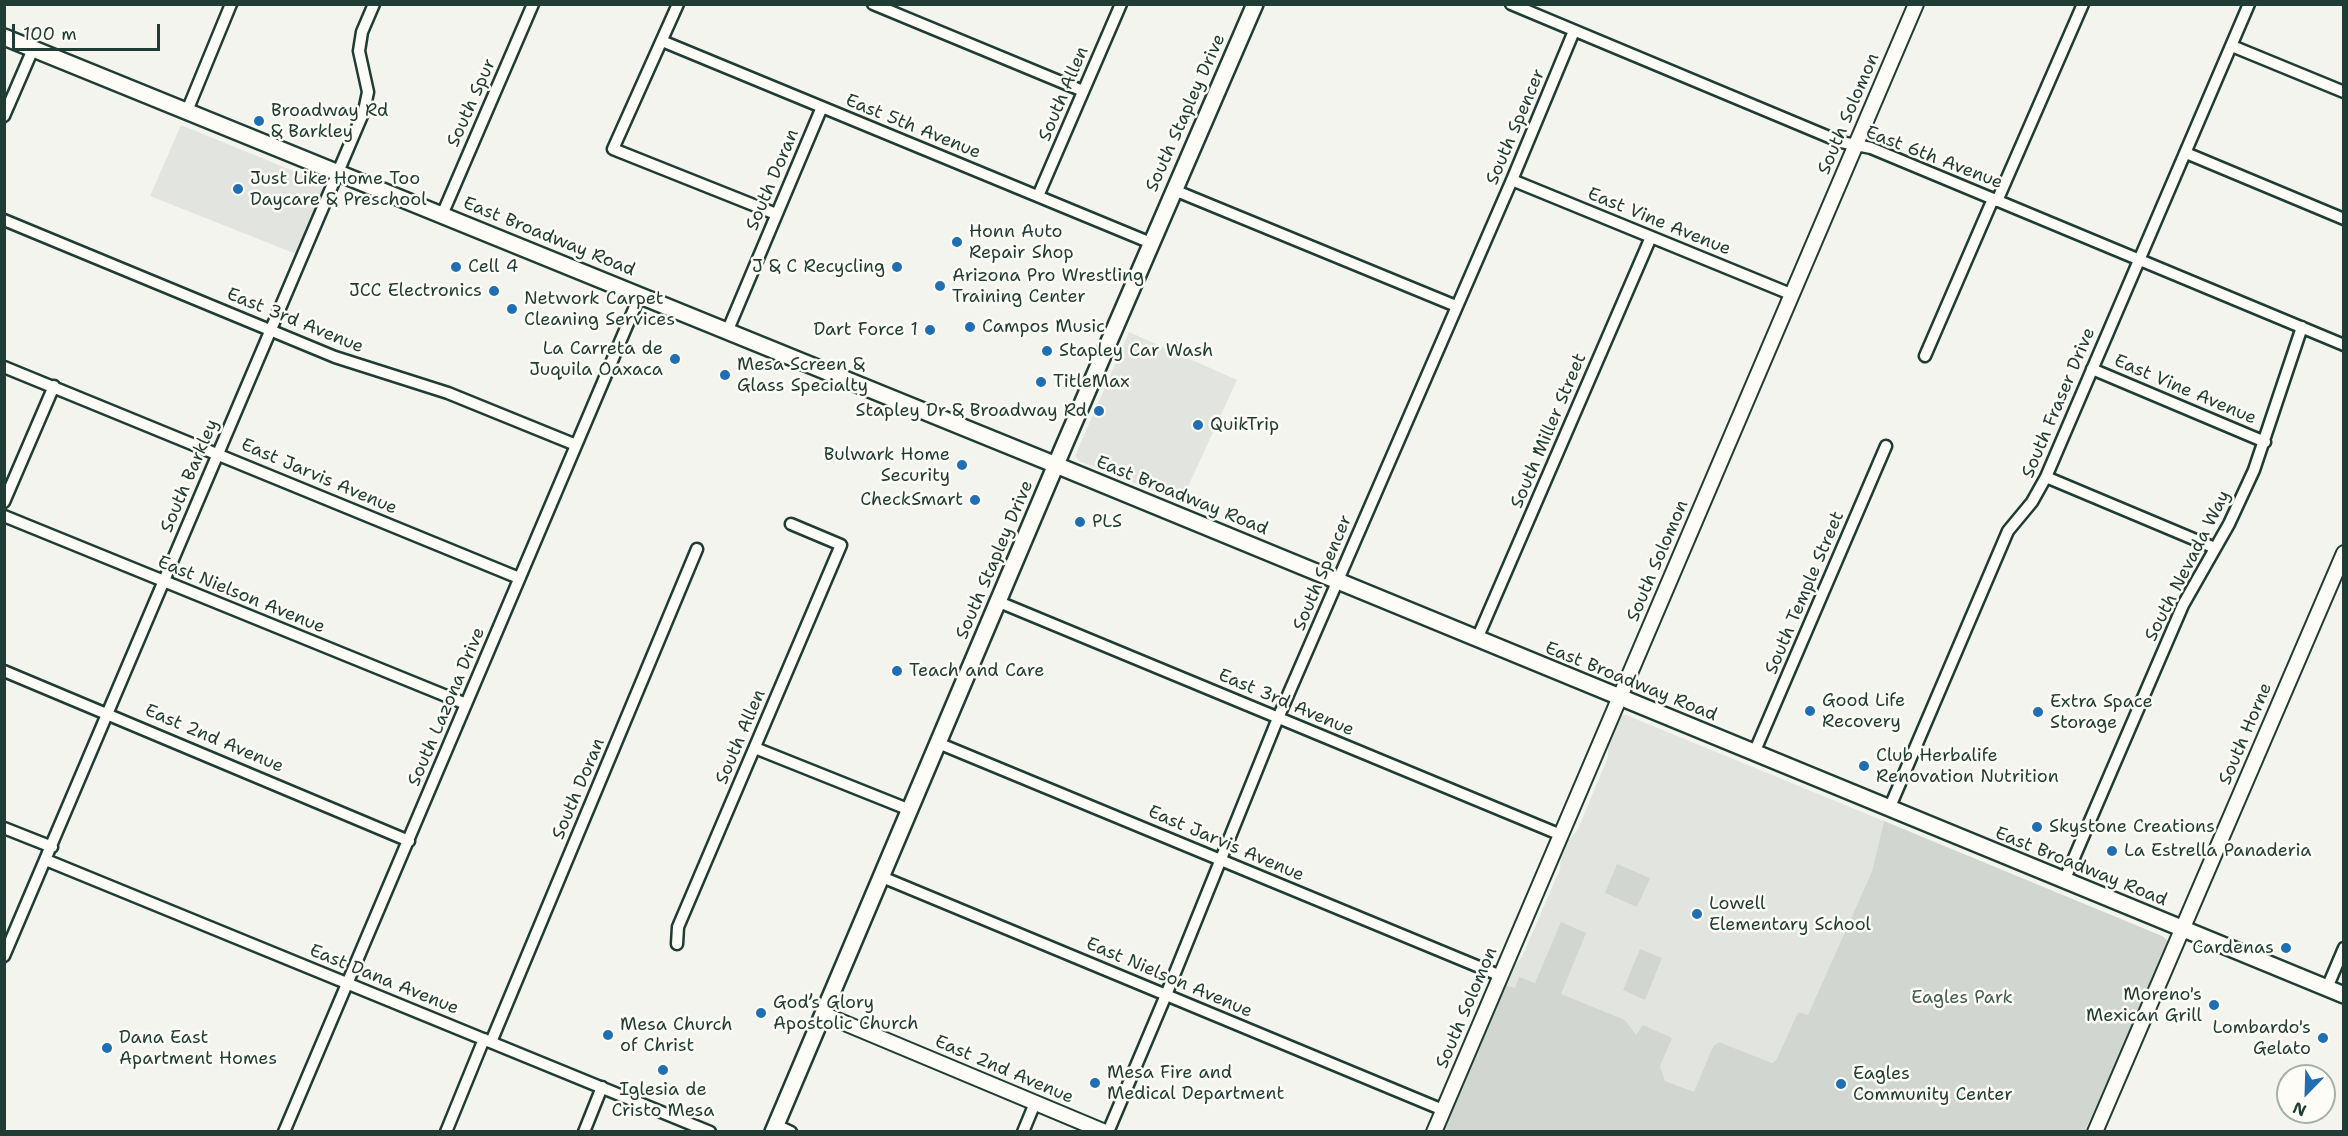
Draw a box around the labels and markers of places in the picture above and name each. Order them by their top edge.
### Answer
place label: Broadway Rd & Barkley [271,100,388,142]
marker: Broadway Rd & Barkley [252,114,266,128]
place label: Just Like Home Too Daycare & Preschool [250,168,427,210]
marker: Just Like Home Too Daycare & Preschool [231,182,245,196]
place label: Honn Auto Repair Shop [969,221,1074,264]
marker: Honn Auto Repair Shop [950,235,964,249]
place label: Cell 4 [468,256,518,278]
place label: J & C Recycling [752,256,885,278]
marker: Cell 4 [449,260,463,274]
marker: J & C Recycling [890,260,904,274]
place label: Arizona Pro Wrestling Training Center [952,265,1144,308]
marker: Arizona Pro Wrestling Training Center [933,279,947,293]
place label: JCC Electronics [349,280,482,302]
marker: JCC Electronics [487,284,501,298]
place label: Network Carpet Cleaning Services [524,288,675,330]
marker: Network Carpet Cleaning Services [505,302,519,316]
place label: Campos Music [982,316,1105,338]
place label: Dart Force 1 [813,319,918,341]
marker: Campos Music [963,320,977,334]
marker: Dart Force 1 [923,323,937,337]
place label: La Carreta de Juquila Oaxaca [529,338,663,380]
place label: Stapley Car Wash [1059,340,1213,362]
marker: Stapley Car Wash [1040,344,1054,358]
marker: La Carreta de Juquila Oaxaca [668,352,682,366]
place label: Mesa Screen & Glass Specialty [737,354,868,397]
marker: Mesa Screen & Glass Specialty [718,368,732,382]
place label: TitleMax [1053,371,1130,393]
marker: TitleMax [1034,375,1048,389]
place label: Stapley Dr & Broadway Rd [856,400,1087,422]
marker: Stapley Dr & Broadway Rd [1092,404,1106,418]
place label: QuikTrip [1210,414,1279,436]
marker: QuikTrip [1191,418,1205,432]
place label: Bulwark Home Security [824,444,950,486]
marker: Bulwark Home Security [955,458,969,472]
place label: CheckSmart [860,489,963,511]
marker: CheckSmart [968,493,982,507]
place label: PLS [1092,511,1122,533]
marker: PLS [1073,515,1087,529]
place label: Teach and Care [909,660,1044,682]
marker: Teach and Care [890,664,904,678]
place label: Good Life Recovery [1822,690,1905,732]
place label: Extra Space Storage [2050,691,2153,734]
marker: Good Life Recovery [1803,704,1817,718]
marker: Extra Space Storage [2031,705,2045,719]
place label: Club Herbalife Renovation Nutrition [1876,745,2059,788]
marker: Club Herbalife Renovation Nutrition [1857,759,1871,773]
place label: Skystone Creations [2049,816,2215,838]
marker: Skystone Creations [2030,820,2044,834]
place label: La Estrella Panaderia [2124,840,2311,862]
marker: La Estrella Panaderia [2105,844,2119,858]
place label: Lowell Elementary School [1709,893,1871,936]
marker: Lowell Elementary School [1690,907,1704,921]
place label: Cardenas [2192,937,2274,959]
marker: Cardenas [2279,941,2293,955]
place label: Moreno's Mexican Grill [2086,984,2202,1026]
place label: God’s Glory Apostolic Church [773,992,918,1034]
marker: Moreno's Mexican Grill [2207,998,2221,1012]
marker: God’s Glory Apostolic Church [754,1006,768,1020]
place label: Mesa Church of Christ [620,1014,733,1056]
place label: Lombardo's Gelato [2212,1017,2311,1060]
place label: Dana East Apartment Homes [119,1027,277,1070]
marker: Mesa Church of Christ [601,1028,615,1042]
marker: Lombardo's Gelato [2316,1031,2330,1045]
marker: Dana East Apartment Homes [100,1041,114,1055]
place label: Mesa Fire and Medical Department [1107,1062,1284,1104]
marker: Iglesia de Cristo Mesa [656,1063,670,1077]
place label: Eagles Community Center [1853,1063,2013,1106]
marker: Mesa Fire and Medical Department [1088,1076,1102,1090]
marker: Eagles Community Center [1834,1077,1848,1091]
place label: Iglesia de Cristo Mesa [612,1079,714,1122]

